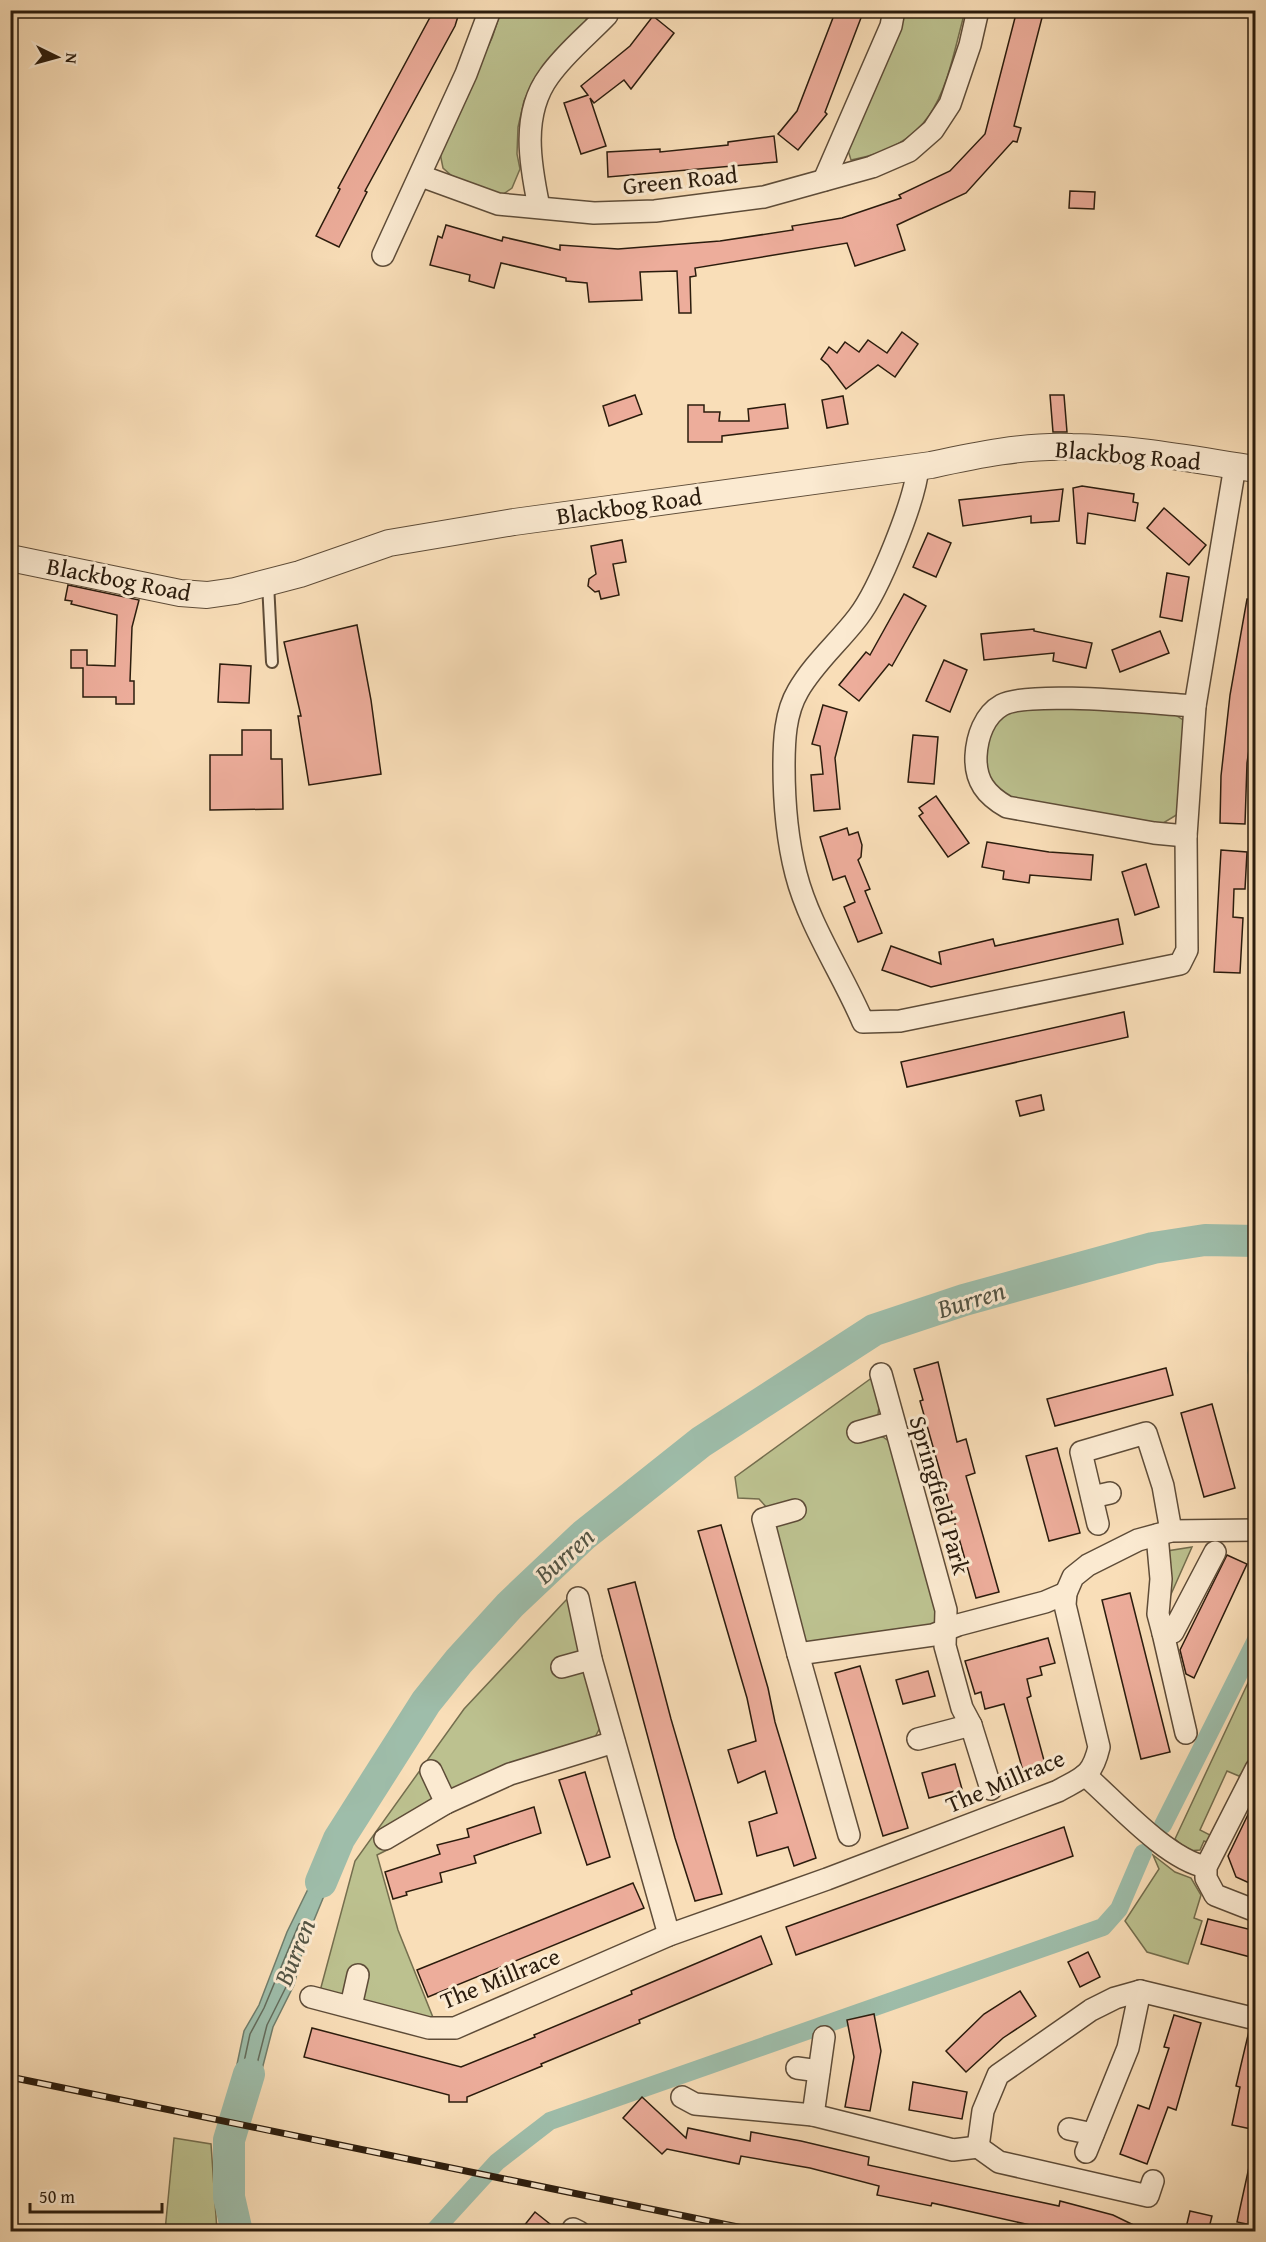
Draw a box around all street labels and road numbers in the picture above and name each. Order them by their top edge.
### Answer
street label: Green Road [621,157,739,203]
street label: Blackbog Road [1054,431,1203,479]
street label: Blackbog Road [554,478,704,534]
street label: Blackbog Road [44,548,194,610]
street label: Springfield Park [901,1412,980,1579]
street label: The Millrace [940,1740,1070,1822]
street label: The Millrace [435,1938,565,2018]

